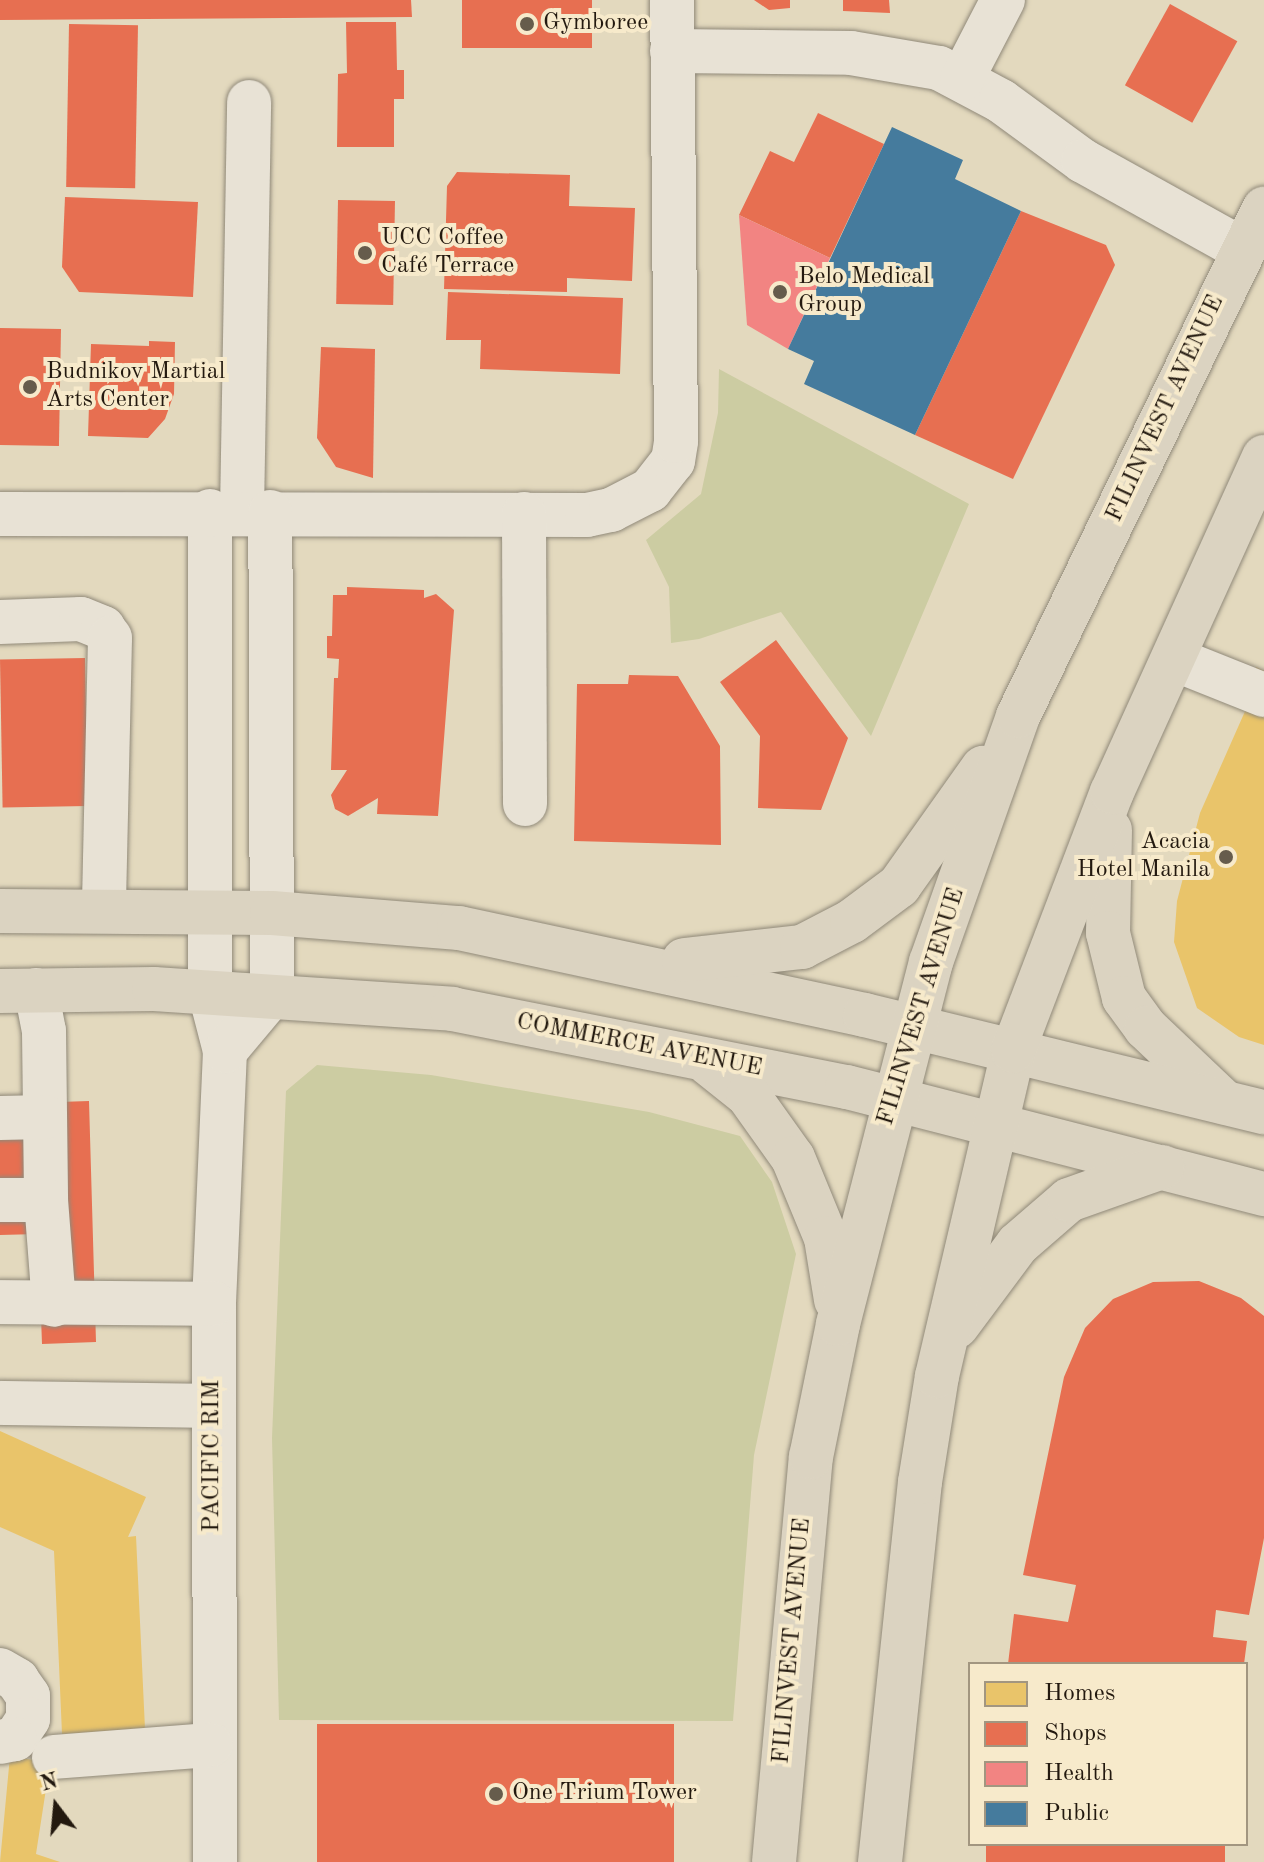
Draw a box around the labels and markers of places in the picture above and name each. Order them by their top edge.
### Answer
place label: Gymboree [543,10,648,38]
marker: Gymboree [518,15,536,33]
place label: UCC Coffee Café Terrace [381,225,514,281]
marker: UCC Coffee Café Terrace [356,244,374,262]
place label: Belo Medical Group [798,264,930,320]
marker: Belo Medical Group [769,281,791,303]
place label: Budnikov Martial Arts Center [46,359,225,415]
marker: Budnikov Martial Arts Center [21,378,39,396]
place label: Acacia Hotel Manila [1077,829,1210,885]
marker: Acacia Hotel Manila [1217,848,1235,866]
place label: One Trium Tower [512,1780,697,1808]
marker: One Trium Tower [487,1785,505,1803]

